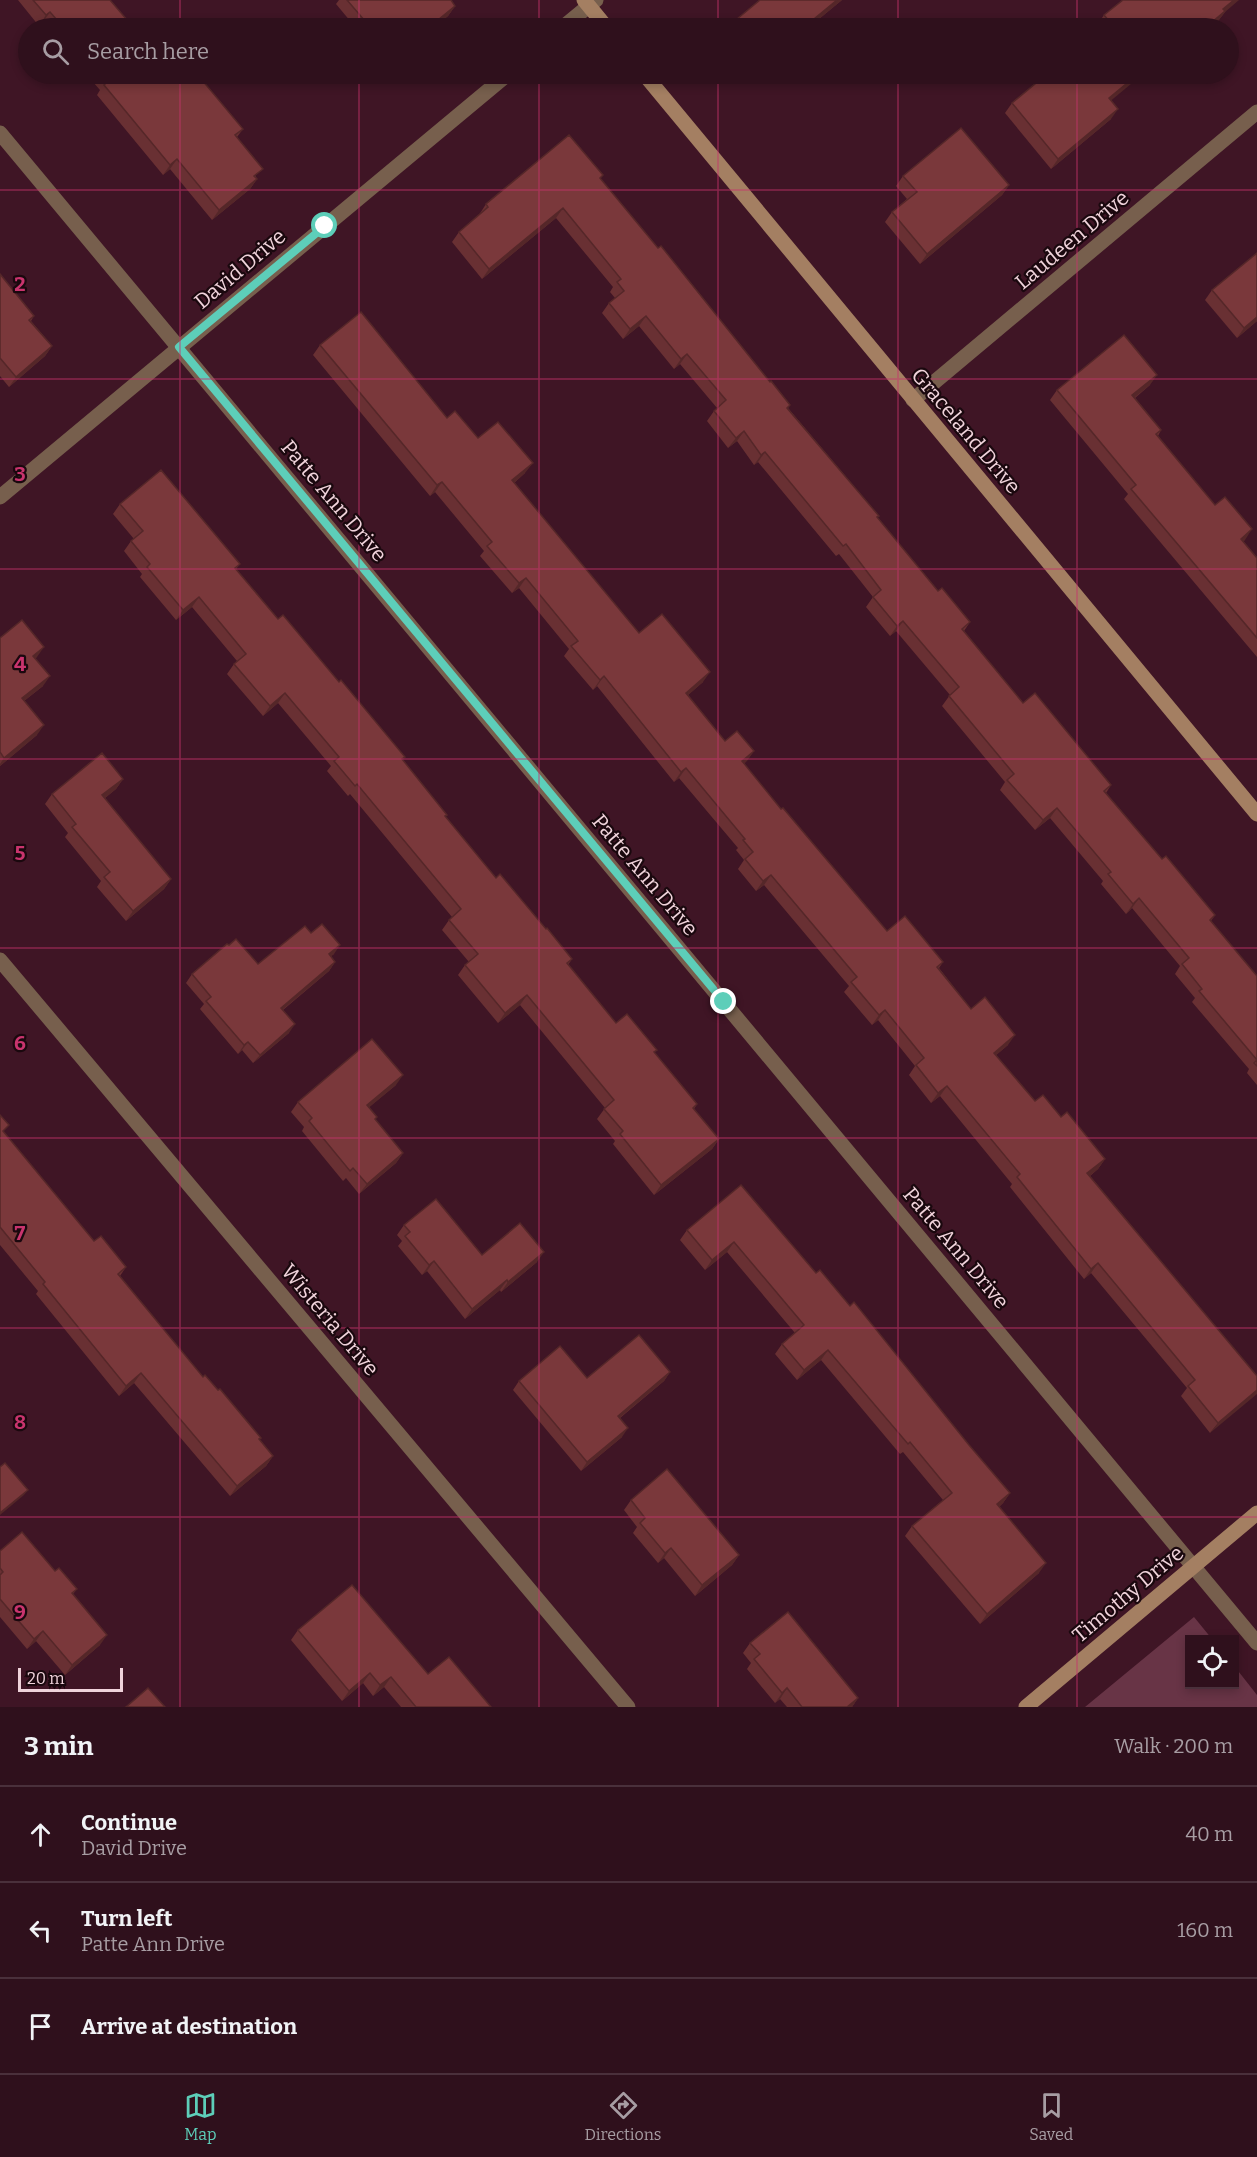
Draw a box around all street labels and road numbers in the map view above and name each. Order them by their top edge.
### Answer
street label: Laudeen Drive [1010,185,1134,295]
street label: David Drive [189,223,291,315]
street label: Graceland Drive [906,363,1026,499]
street label: Patte Ann Drive [275,435,393,567]
street label: Patte Ann Drive [586,809,704,941]
street label: Patte Ann Drive [897,1182,1015,1314]
street label: Wisteria Drive [276,1259,384,1381]
street label: Timothy Drive [1067,1540,1189,1648]

